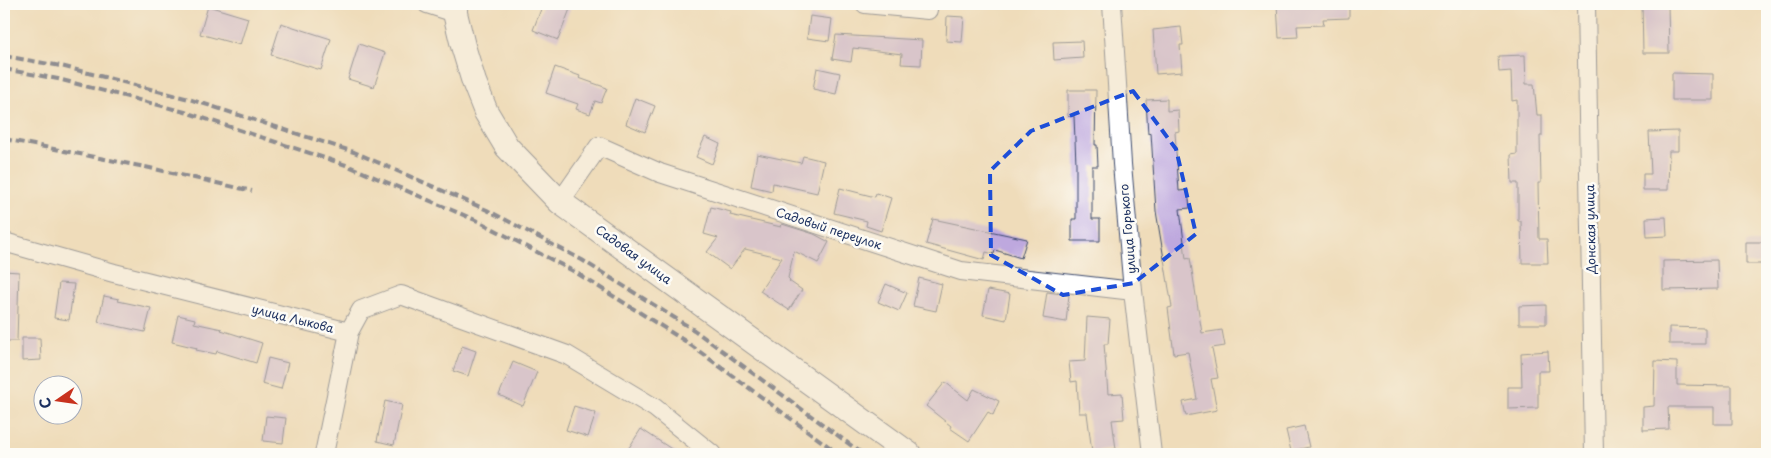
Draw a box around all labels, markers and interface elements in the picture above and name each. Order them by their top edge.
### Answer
street label: улица Горького [1114,183,1140,275]
street label: Донская улица [1580,184,1600,275]
street label: Садовый переулок [774,202,885,254]
street label: Садовая улица [592,220,676,288]
street label: улица Лыкова [250,299,337,337]
north arrow [32,376,82,426]
text: С [33,396,56,411]

